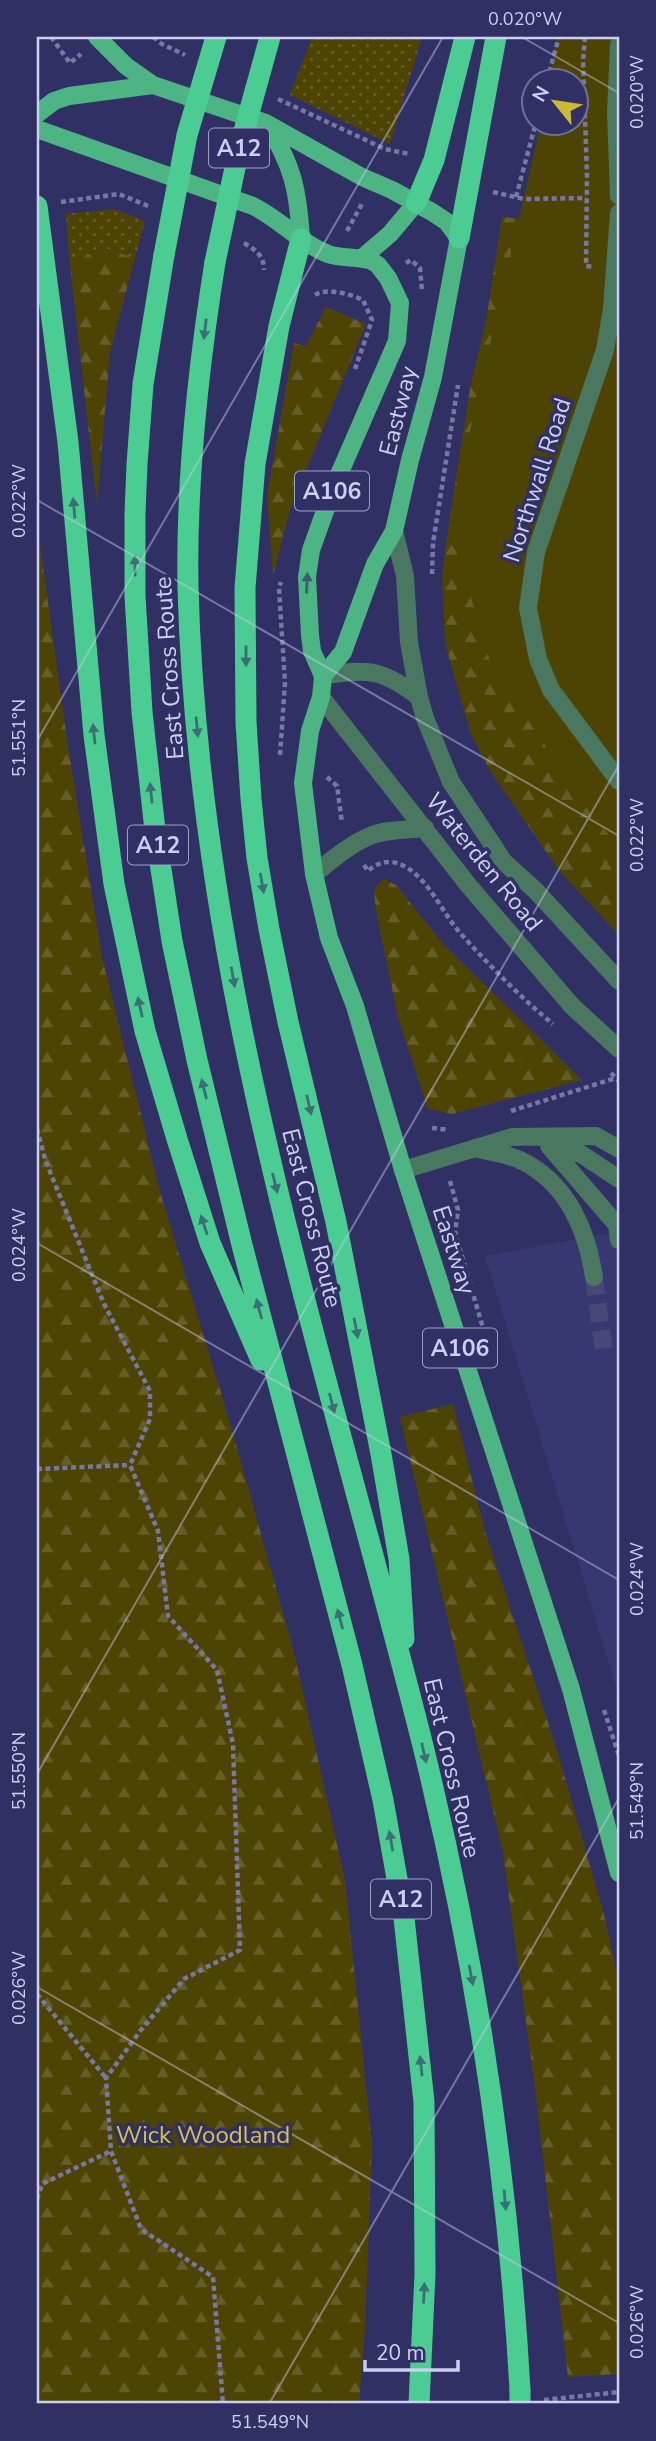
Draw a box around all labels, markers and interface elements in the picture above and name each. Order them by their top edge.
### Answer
text: 0.020°W [488,7,562,31]
text: 0.020°W [625,55,649,129]
north arrow [520,66,590,136]
text: N [526,81,556,107]
road number: A12 [209,128,269,168]
one-way arrow [199,319,210,341]
street label: Eastway [371,362,425,459]
street label: Northwall Road [495,394,579,566]
text: 0.022°W [7,464,31,538]
road number: A106 [295,471,369,510]
one-way arrow [68,497,79,519]
one-way arrow [129,555,141,577]
one-way arrow [302,572,313,594]
street label: East Cross Route [147,575,191,761]
one-way arrow [240,646,252,668]
text: 51.551°N [7,699,31,777]
one-way arrow [192,717,203,739]
one-way arrow [88,723,99,745]
one-way arrow [146,781,157,803]
street label: Waterden Road [418,786,550,938]
text: 0.022°W [625,798,649,872]
road number: A12 [128,825,188,864]
one-way arrow [257,872,268,894]
one-way arrow [228,966,239,988]
one-way arrow [134,996,145,1018]
one-way arrow [198,1078,209,1100]
one-way arrow [304,1094,315,1116]
street label: East Cross Route [274,1125,350,1311]
one-way arrow [270,1172,281,1194]
street label: Eastway [425,1202,484,1299]
text: 0.024°W [7,1208,31,1282]
one-way arrow [199,1214,209,1235]
one-way arrow [253,1298,264,1320]
one-way arrow [351,1317,362,1339]
road number: A106 [423,1329,497,1368]
one-way arrow [327,1393,338,1415]
text: 0.024°W [625,1542,649,1616]
one-way arrow [334,1608,344,1629]
street label: East Cross Route [416,1675,488,1861]
text: 51.550°N [7,1732,31,1810]
one-way arrow [419,1742,430,1764]
text: 51.549°N [625,1762,649,1840]
one-way arrow [385,1830,396,1852]
road number: A12 [371,1880,431,1918]
text: 0.026°W [7,1951,31,2025]
one-way arrow [465,1964,476,1986]
one-way arrow [415,2055,426,2077]
park label: Wick Woodland [116,2119,290,2151]
one-way arrow [500,2189,511,2211]
one-way arrow [419,2282,430,2304]
text: 0.026°W [625,2285,649,2359]
scale bar [365,2329,458,2373]
text: 20 m [376,2339,425,2367]
text: 51.549°N [231,2410,309,2434]

